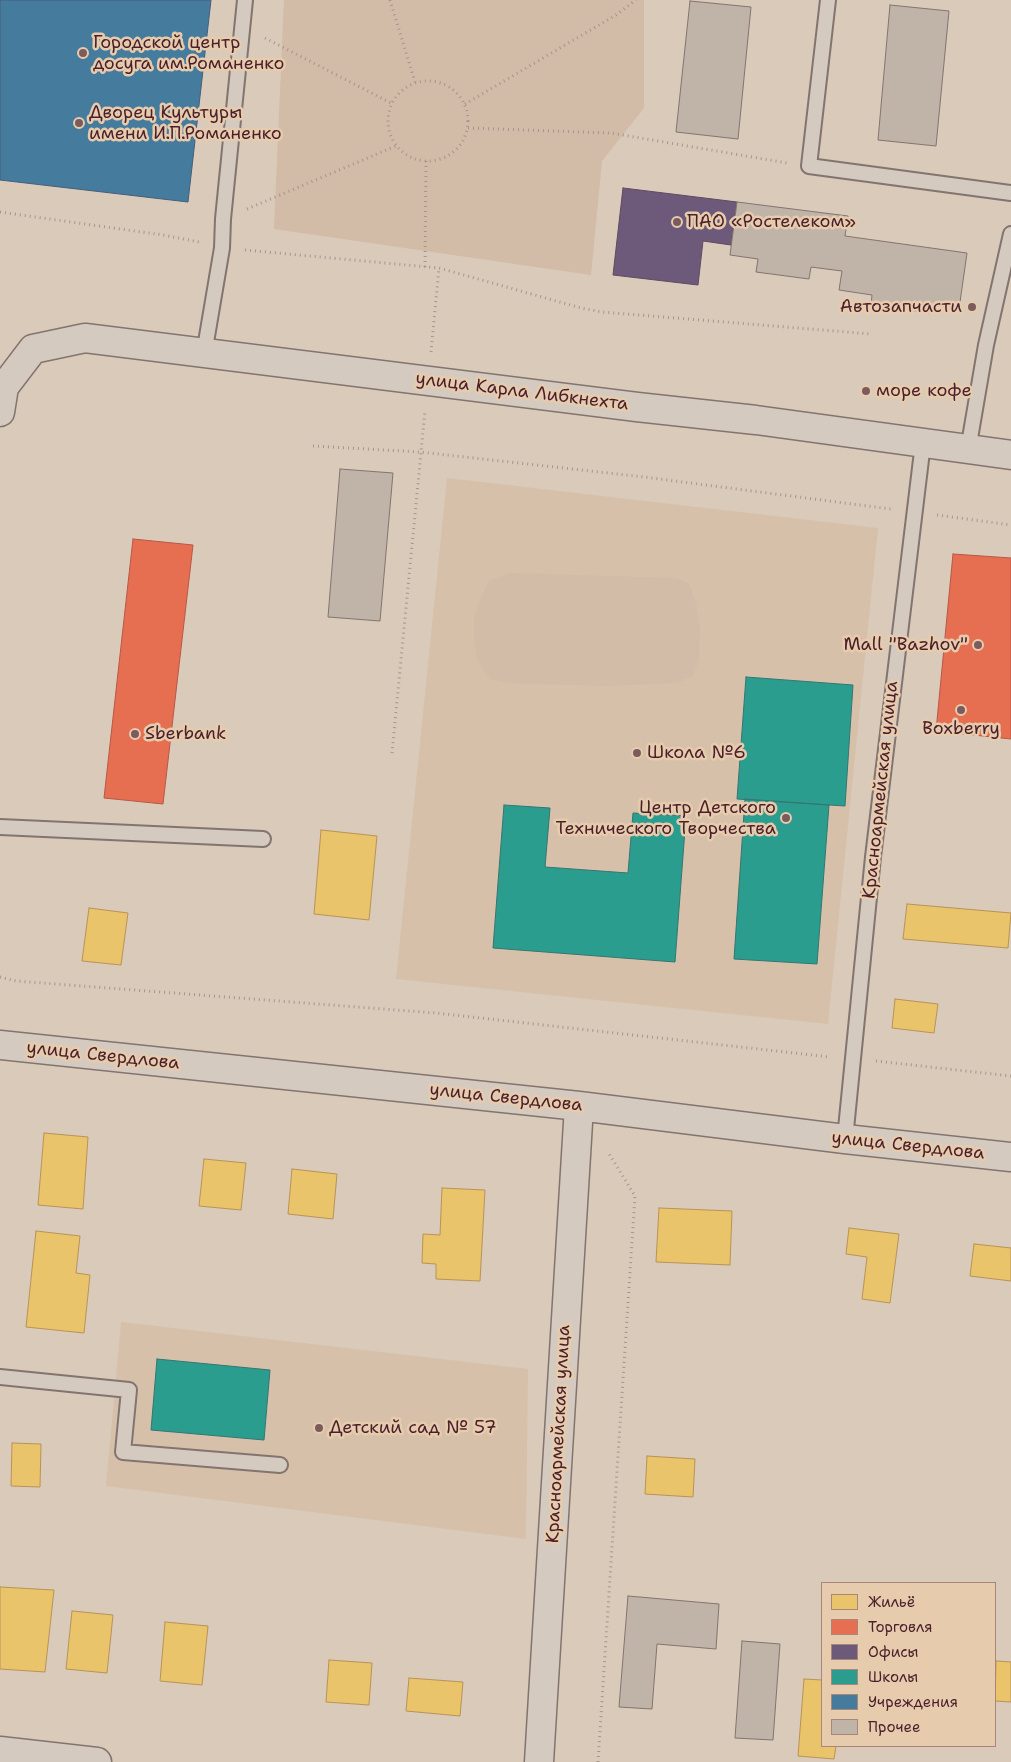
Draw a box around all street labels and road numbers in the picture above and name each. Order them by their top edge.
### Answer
street label: улица Карла Либкнехта [414,368,630,416]
street label: Красноармейская улица [859,680,903,900]
street label: улица Свердлова [25,1037,181,1075]
street label: улица Свердлова [428,1079,584,1117]
street label: улица Свердлова [830,1127,986,1165]
street label: Красноармейская улица [542,1324,576,1544]

